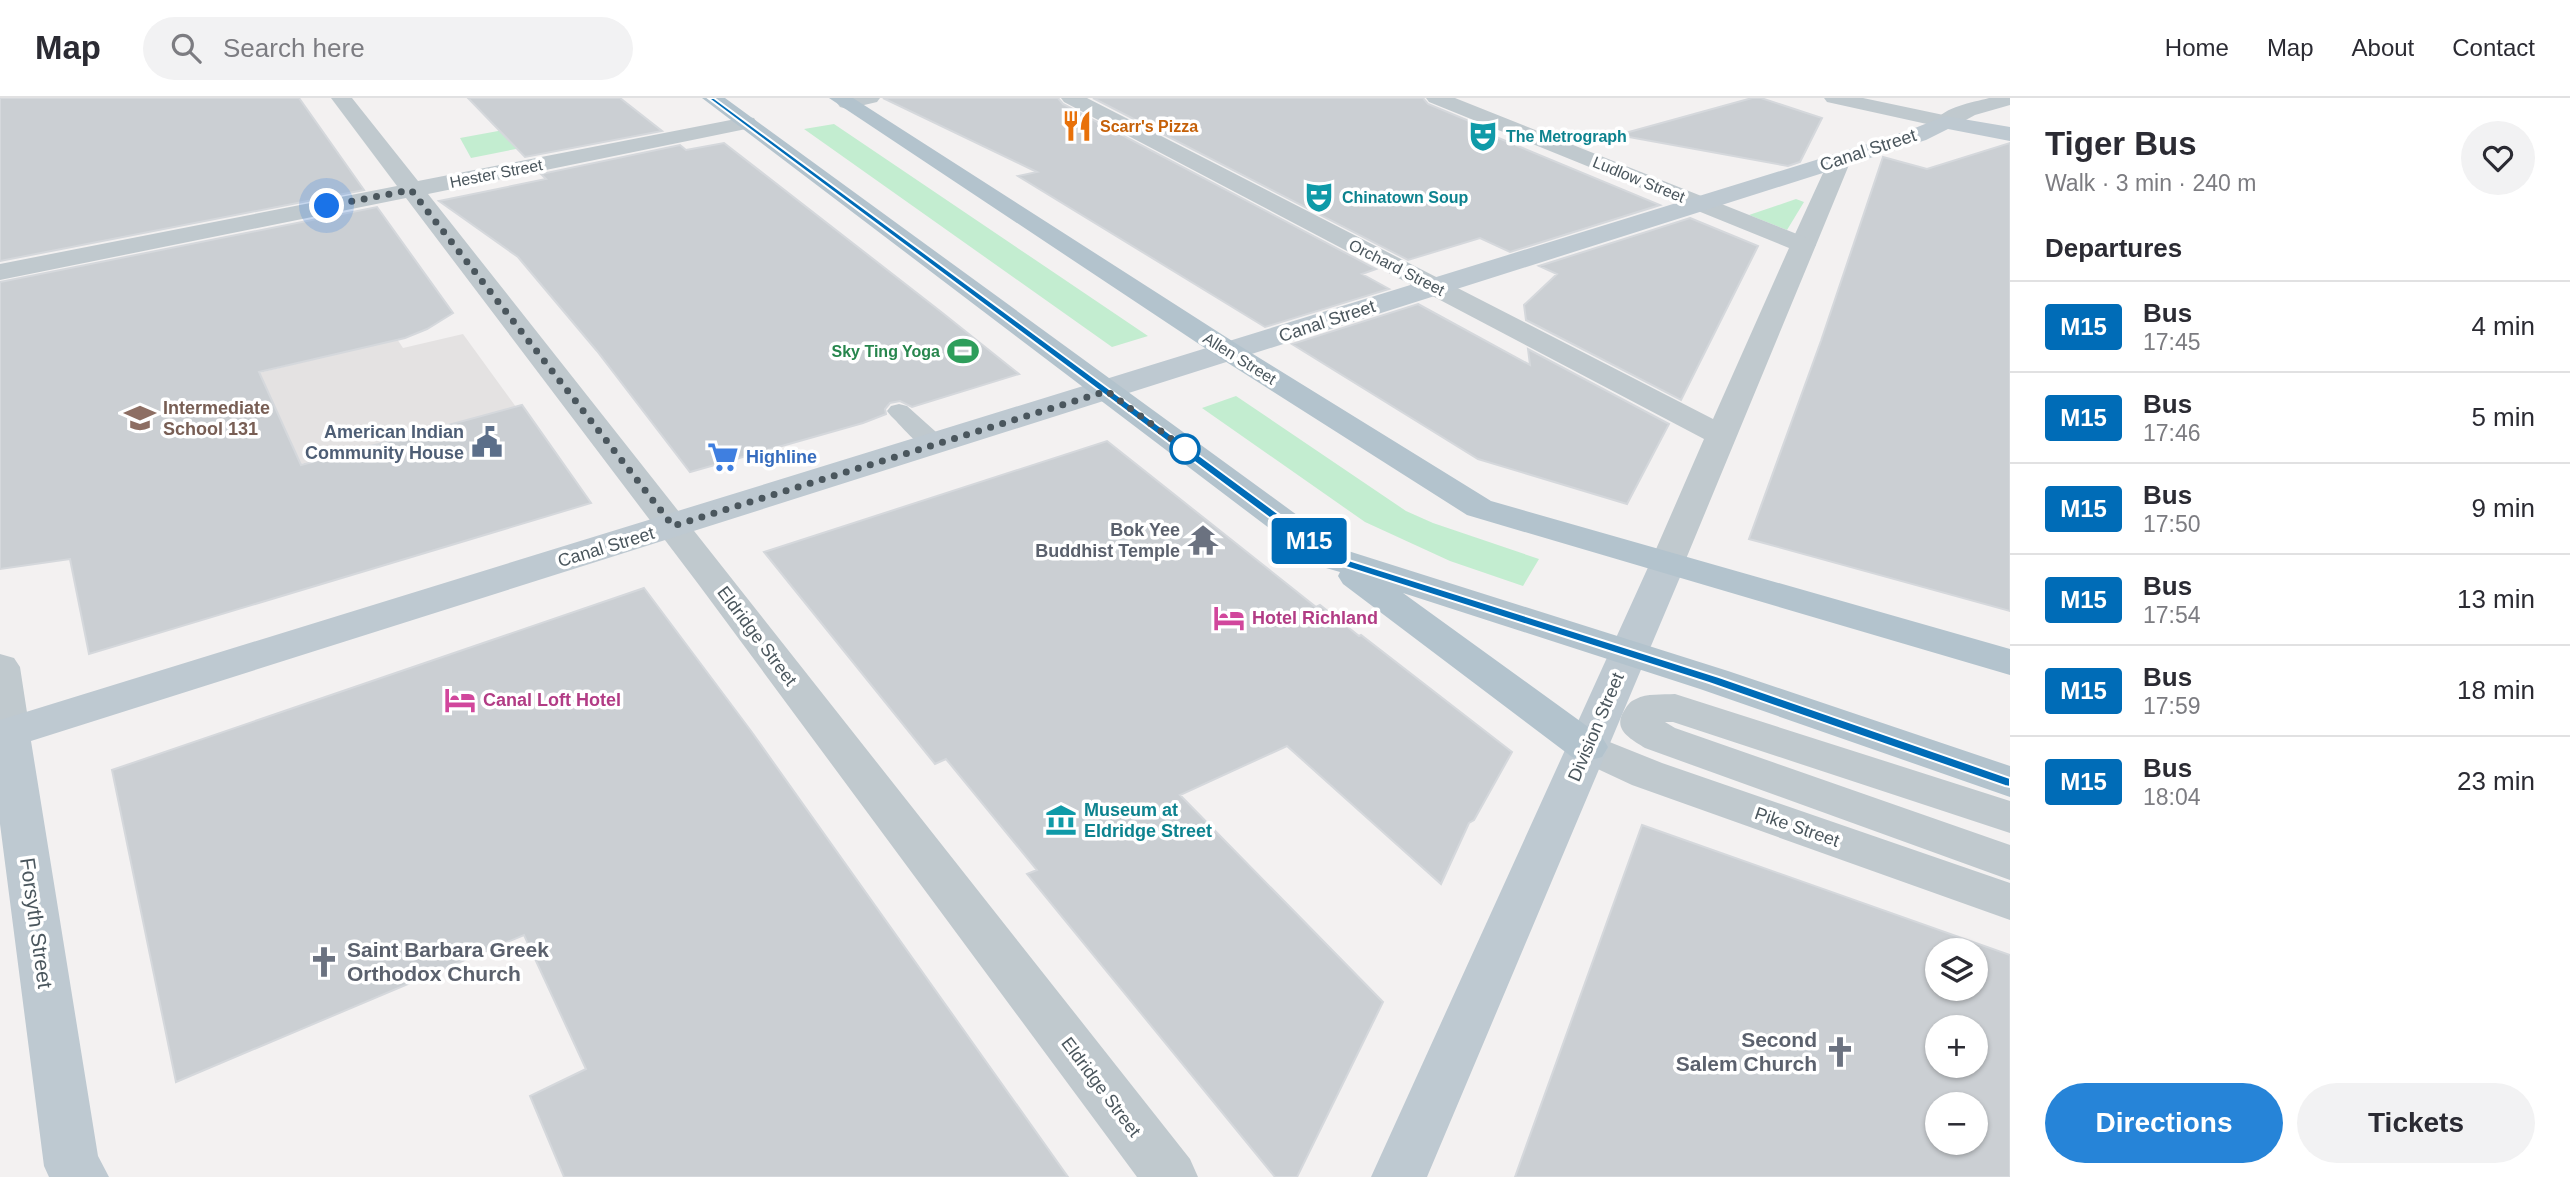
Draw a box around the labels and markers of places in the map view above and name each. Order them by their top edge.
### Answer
restaurant icon: Scarr's Pizza [1060,109,1094,143]
place label: Scarr's Pizza [1100,118,1198,135]
theatre icon: The Metrograph [1466,119,1500,153]
place label: The Metrograph [1506,128,1627,145]
theatre icon: Chinatown Soup [1302,180,1336,214]
place label: Chinatown Soup [1342,189,1468,206]
sports icon: Sky Ting Yoga [946,334,980,368]
place label: Sky Ting Yoga [832,343,940,360]
place label: Intermediate School 131 [163,398,270,439]
school or university icon: Intermediate School 131 [123,401,157,435]
place label: American Indian Community House [305,422,464,463]
public building icon: American Indian Community House [470,425,504,459]
unlabelled marker [1170,434,1200,464]
supermarket icon: Highline [706,440,740,474]
place label: Highline [746,447,817,467]
place label: Bok Yee Buddhist Temple [1035,520,1180,561]
temple icon: Bok Yee Buddhist Temple [1186,523,1220,557]
hotel icon: Hotel Richland [1212,601,1246,635]
place label: Hotel Richland [1252,608,1378,628]
hotel icon: Canal Loft Hotel [443,683,477,717]
place label: Canal Loft Hotel [483,690,621,710]
place label: Museum at Eldridge Street [1084,800,1212,841]
museum icon: Museum at Eldridge Street [1044,803,1078,837]
place label: Saint Barbara Greek Orthodox Church [347,938,549,985]
church icon: Saint Barbara Greek Orthodox Church [307,945,341,979]
place label: Second Salem Church [1676,1028,1817,1075]
church icon: Second Salem Church [1823,1035,1857,1069]

